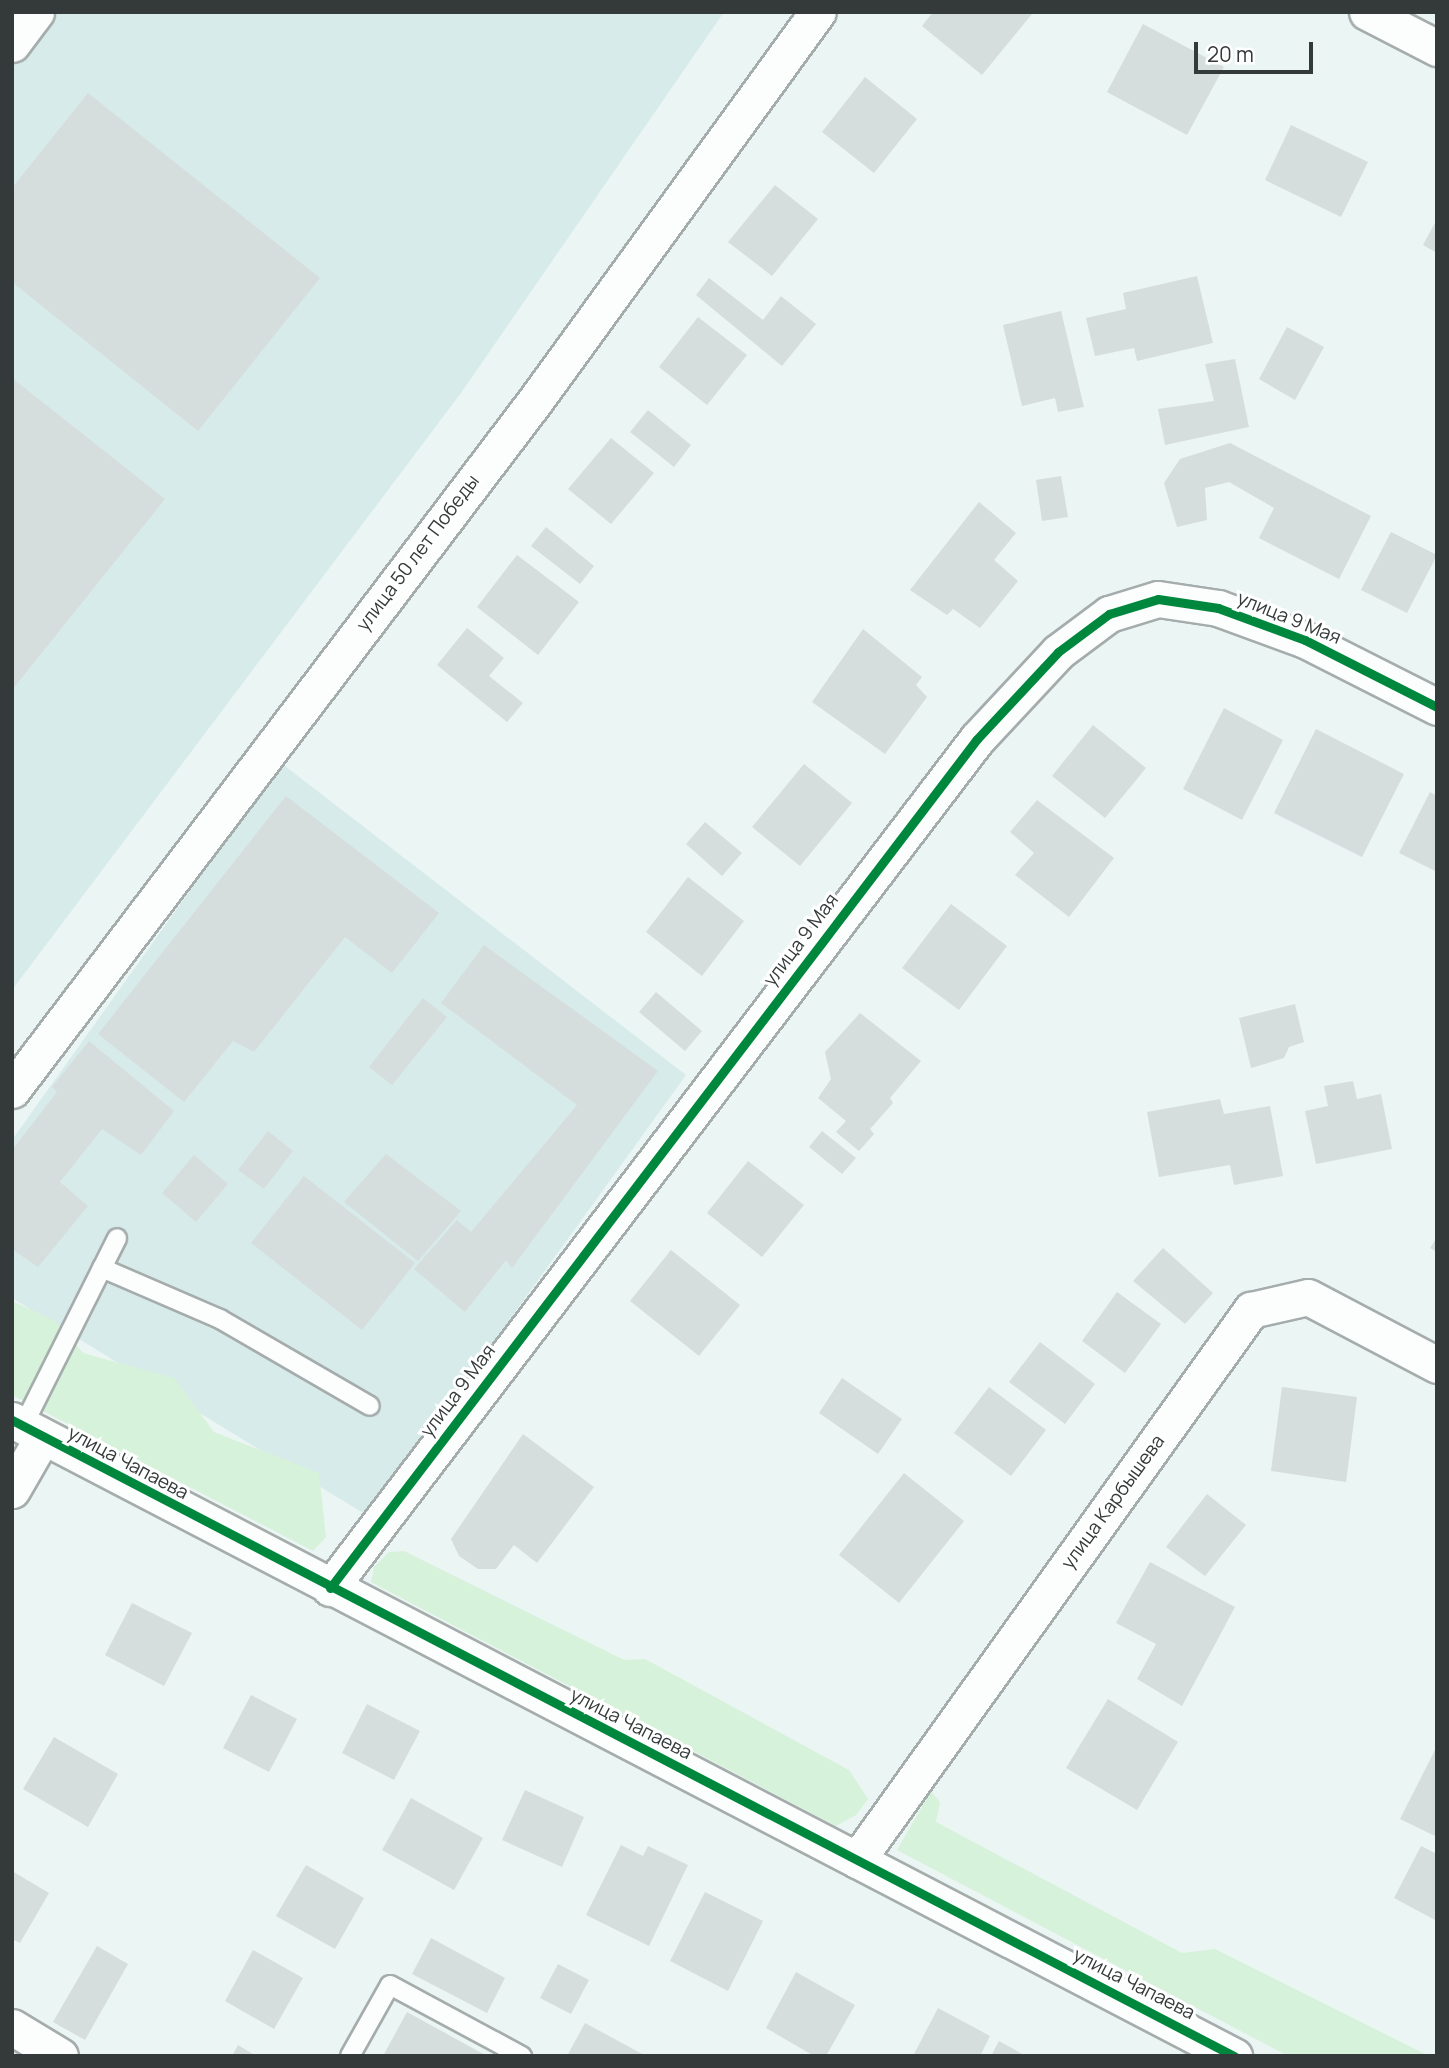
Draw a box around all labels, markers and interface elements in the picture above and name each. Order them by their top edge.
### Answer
scale bar [1197,28,1316,72]
text: 20 m [1207,40,1254,68]
street label: улица 50 лет Победы [352,470,484,636]
street label: улица 9 Мая [1234,587,1344,649]
street label: улица 9 Мая [759,889,843,991]
street label: улица 9 Мая [416,1340,500,1442]
street label: улица Чапаева [64,1422,192,1504]
street label: улица Карбышева [1057,1430,1169,1574]
street label: улица Чапаева [566,1684,696,1764]
street label: улица Чапаева [1069,1944,1199,2024]

